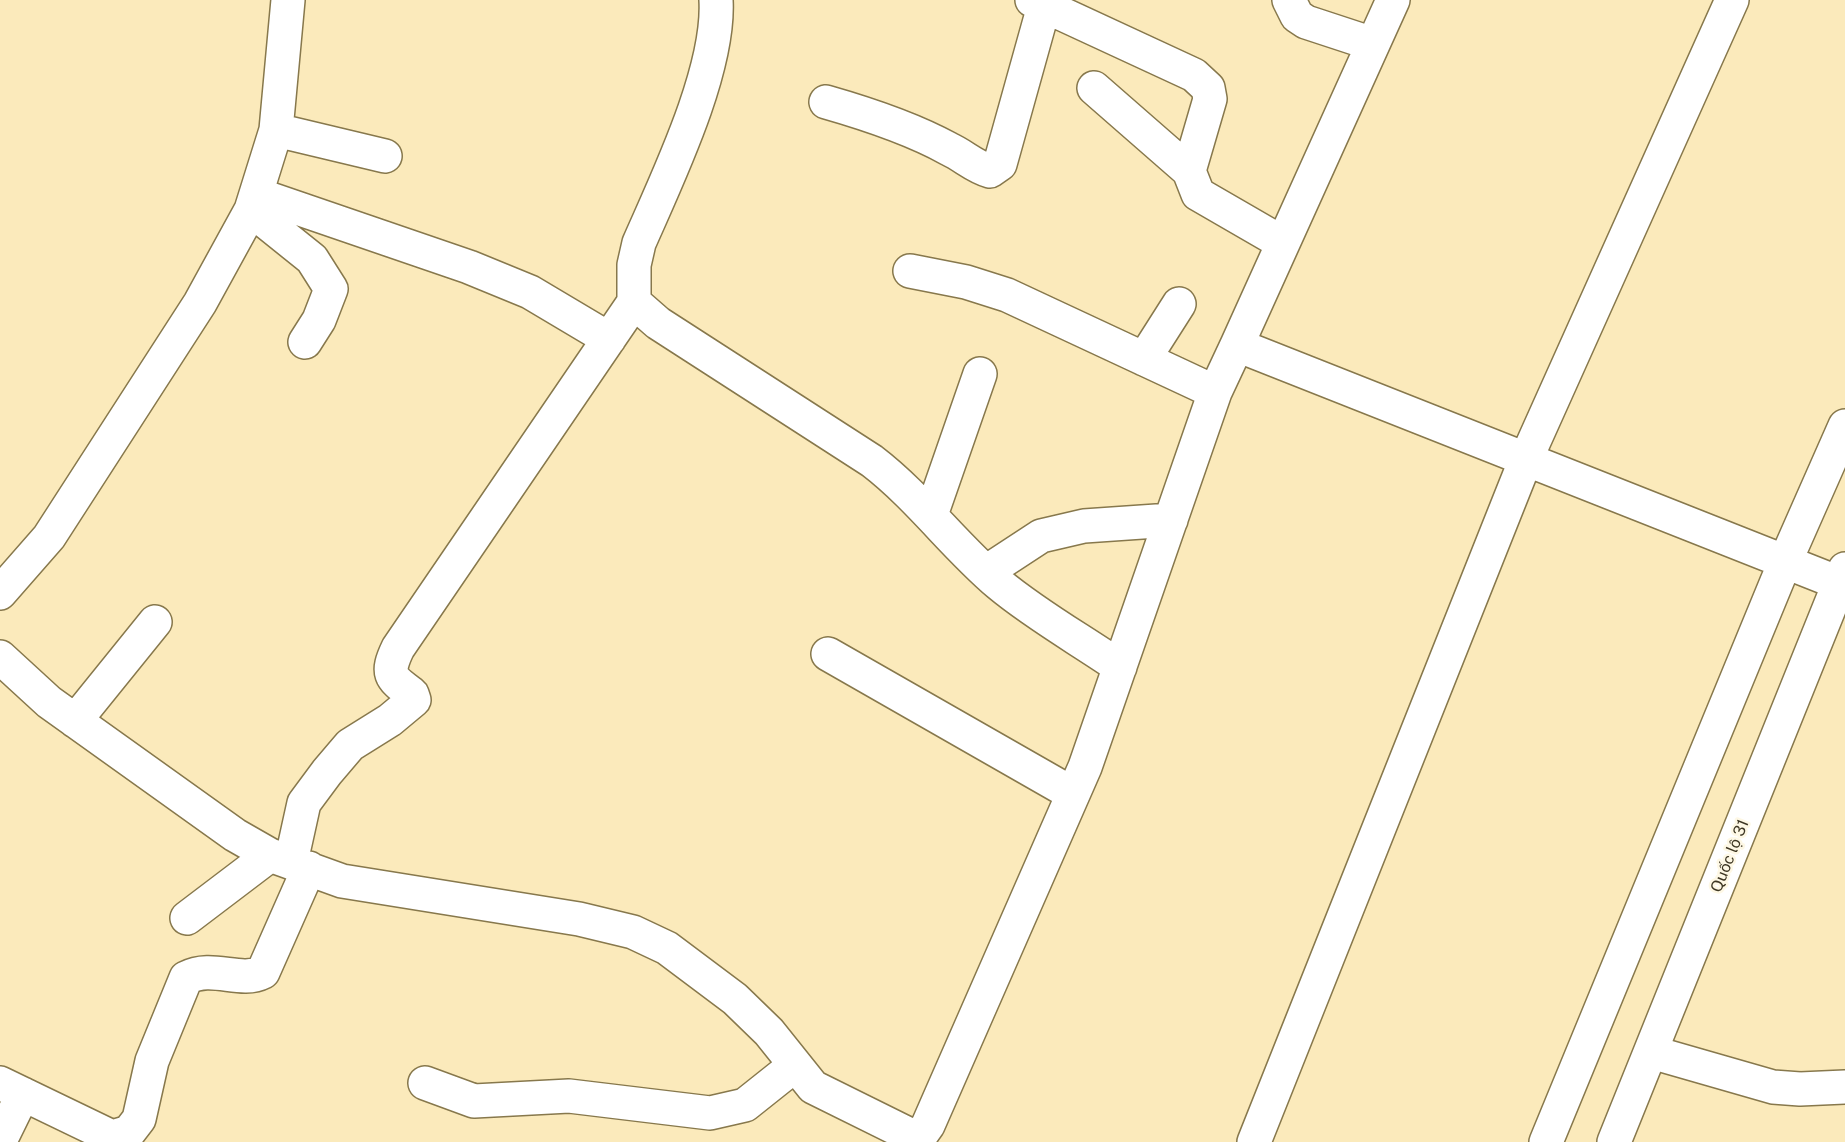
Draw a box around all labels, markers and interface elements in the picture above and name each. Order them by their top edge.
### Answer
street label: Quốc lộ 31 [1707,817,1753,895]

